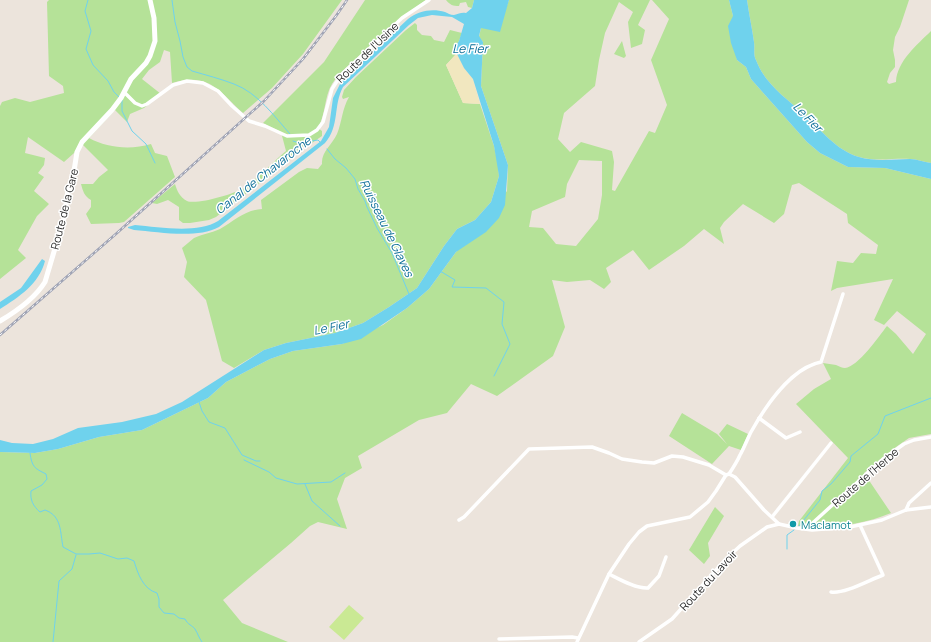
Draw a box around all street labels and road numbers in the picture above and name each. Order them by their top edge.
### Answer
street label: Route de l'Usine [332,18,402,86]
street label: Route de la Gare [47,166,81,251]
street label: Route de l'Herbe [829,444,902,510]
street label: Route du Lavoir [676,546,740,614]

